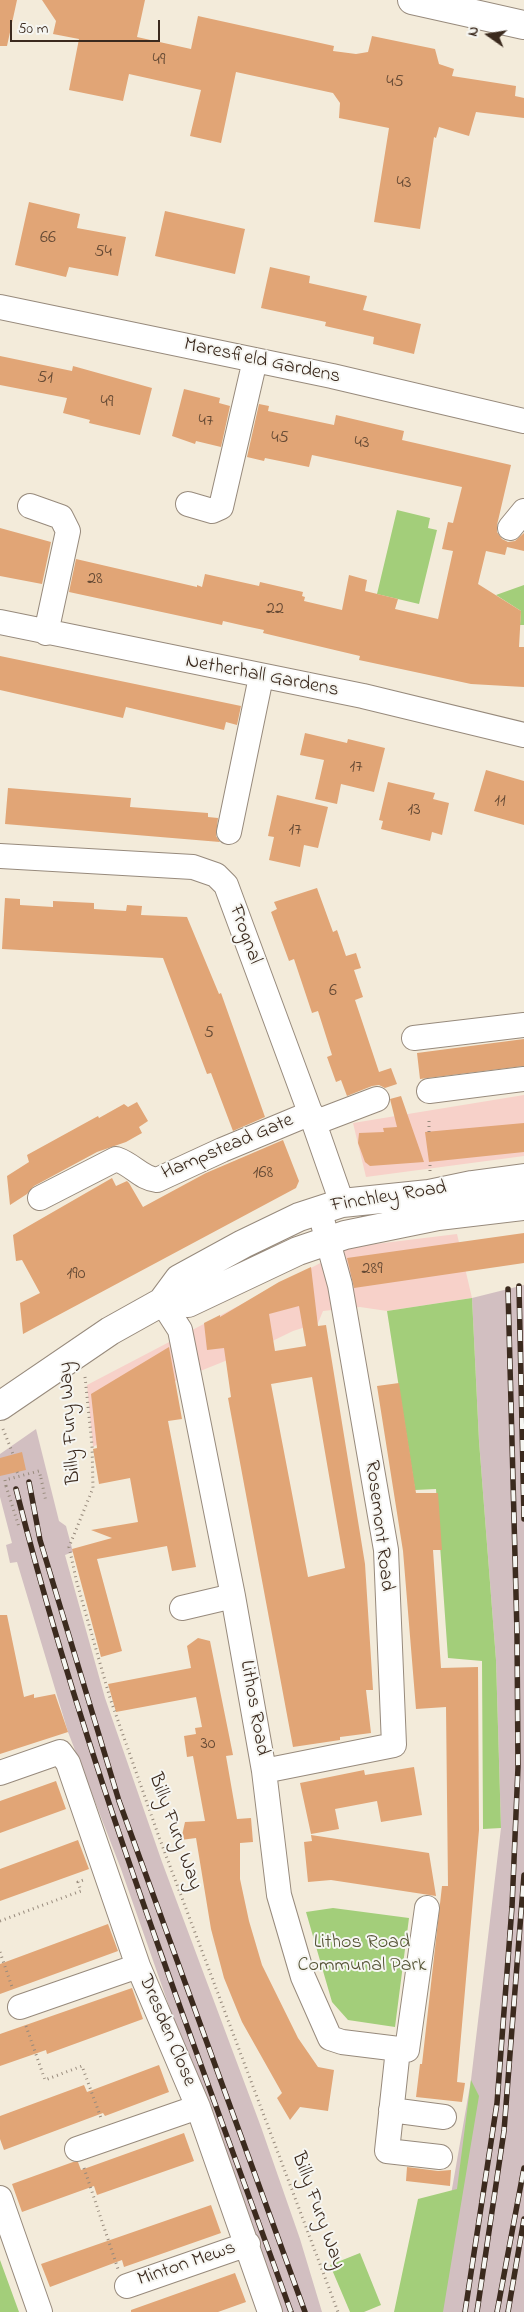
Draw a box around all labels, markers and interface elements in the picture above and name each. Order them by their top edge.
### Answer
scale bar [12,10,162,42]
north arrow [464,10,514,60]
text: 50 m [18,18,48,40]
text: N [463,25,485,38]
house number: 49 [153,50,165,72]
house number: 45 [386,72,404,94]
house number: 43 [397,173,411,195]
house number: 66 [40,228,56,250]
house number: 54 [94,242,112,264]
street label: Maresfield Gardens [181,334,343,390]
house number: 51 [37,368,53,390]
house number: 49 [101,392,113,414]
house number: 47 [199,411,213,433]
house number: 45 [271,428,289,450]
house number: 43 [355,433,369,455]
house number: 28 [87,569,103,591]
house number: 22 [266,599,284,621]
street label: Netherhall Gardens [183,650,341,704]
house number: 17 [349,757,363,779]
house number: 11 [494,791,506,813]
house number: 13 [407,800,421,822]
house number: 17 [288,820,302,842]
street label: Frognal [222,902,266,968]
house number: 6 [329,981,337,1003]
house number: 5 [204,1023,214,1045]
street label: Hampstead Gate [159,1109,297,1187]
house number: 168 [253,1163,273,1185]
street label: Finchley Road [329,1177,449,1219]
house number: 289 [361,1259,383,1281]
house number: 190 [67,1264,85,1286]
street label: Billy Fury Way [55,1361,87,1485]
street label: Rosemont Road [358,1459,398,1593]
street label: Lithos Road [233,1658,273,1758]
house number: 30 [200,1734,216,1756]
street label: Billy Fury Way [142,1770,206,1894]
park label: Lithos Road Communal Park [298,1932,426,1979]
street label: Dresden Close [132,1972,200,2090]
street label: Billy Fury Way [285,2149,349,2273]
street label: Minton Mews [135,2237,239,2293]

